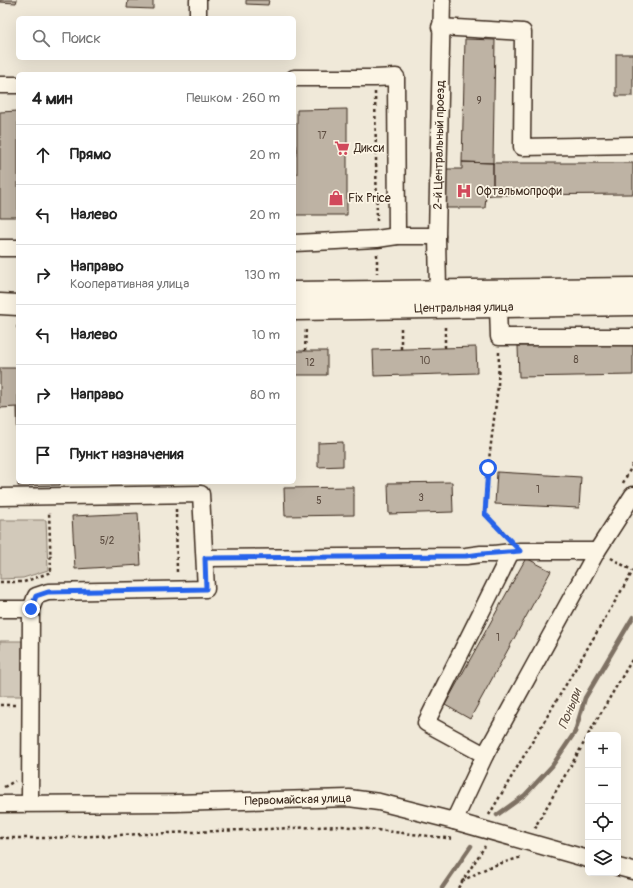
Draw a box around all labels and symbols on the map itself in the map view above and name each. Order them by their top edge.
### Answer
street label: 2-й Центральный проезд [430,80,448,210]
house number: 9 [476,95,482,107]
house number: 17 [317,130,327,142]
supermarket icon: Дикси [333,139,351,157]
place label: Дикси [353,141,385,156]
hospital icon: Офтальмопрофи [455,182,473,200]
place label: Офтальмопрофи [476,184,563,199]
shop icon: Fix Price [327,189,345,207]
place label: Fix Price [348,191,391,206]
street label: Центральная улица [414,299,514,316]
house number: 8 [573,354,579,366]
house number: 10 [420,355,431,367]
house number: 12 [305,357,315,369]
route start [479,459,497,477]
house number: 1 [536,484,540,496]
house number: 3 [418,492,424,504]
house number: 5 [316,495,322,507]
house number: 5/2 [100,535,115,547]
route end [22,600,40,618]
house number: 1 [496,632,500,644]
water label: Поныри [555,685,586,731]
street label: Первомайская улица [245,790,352,808]

